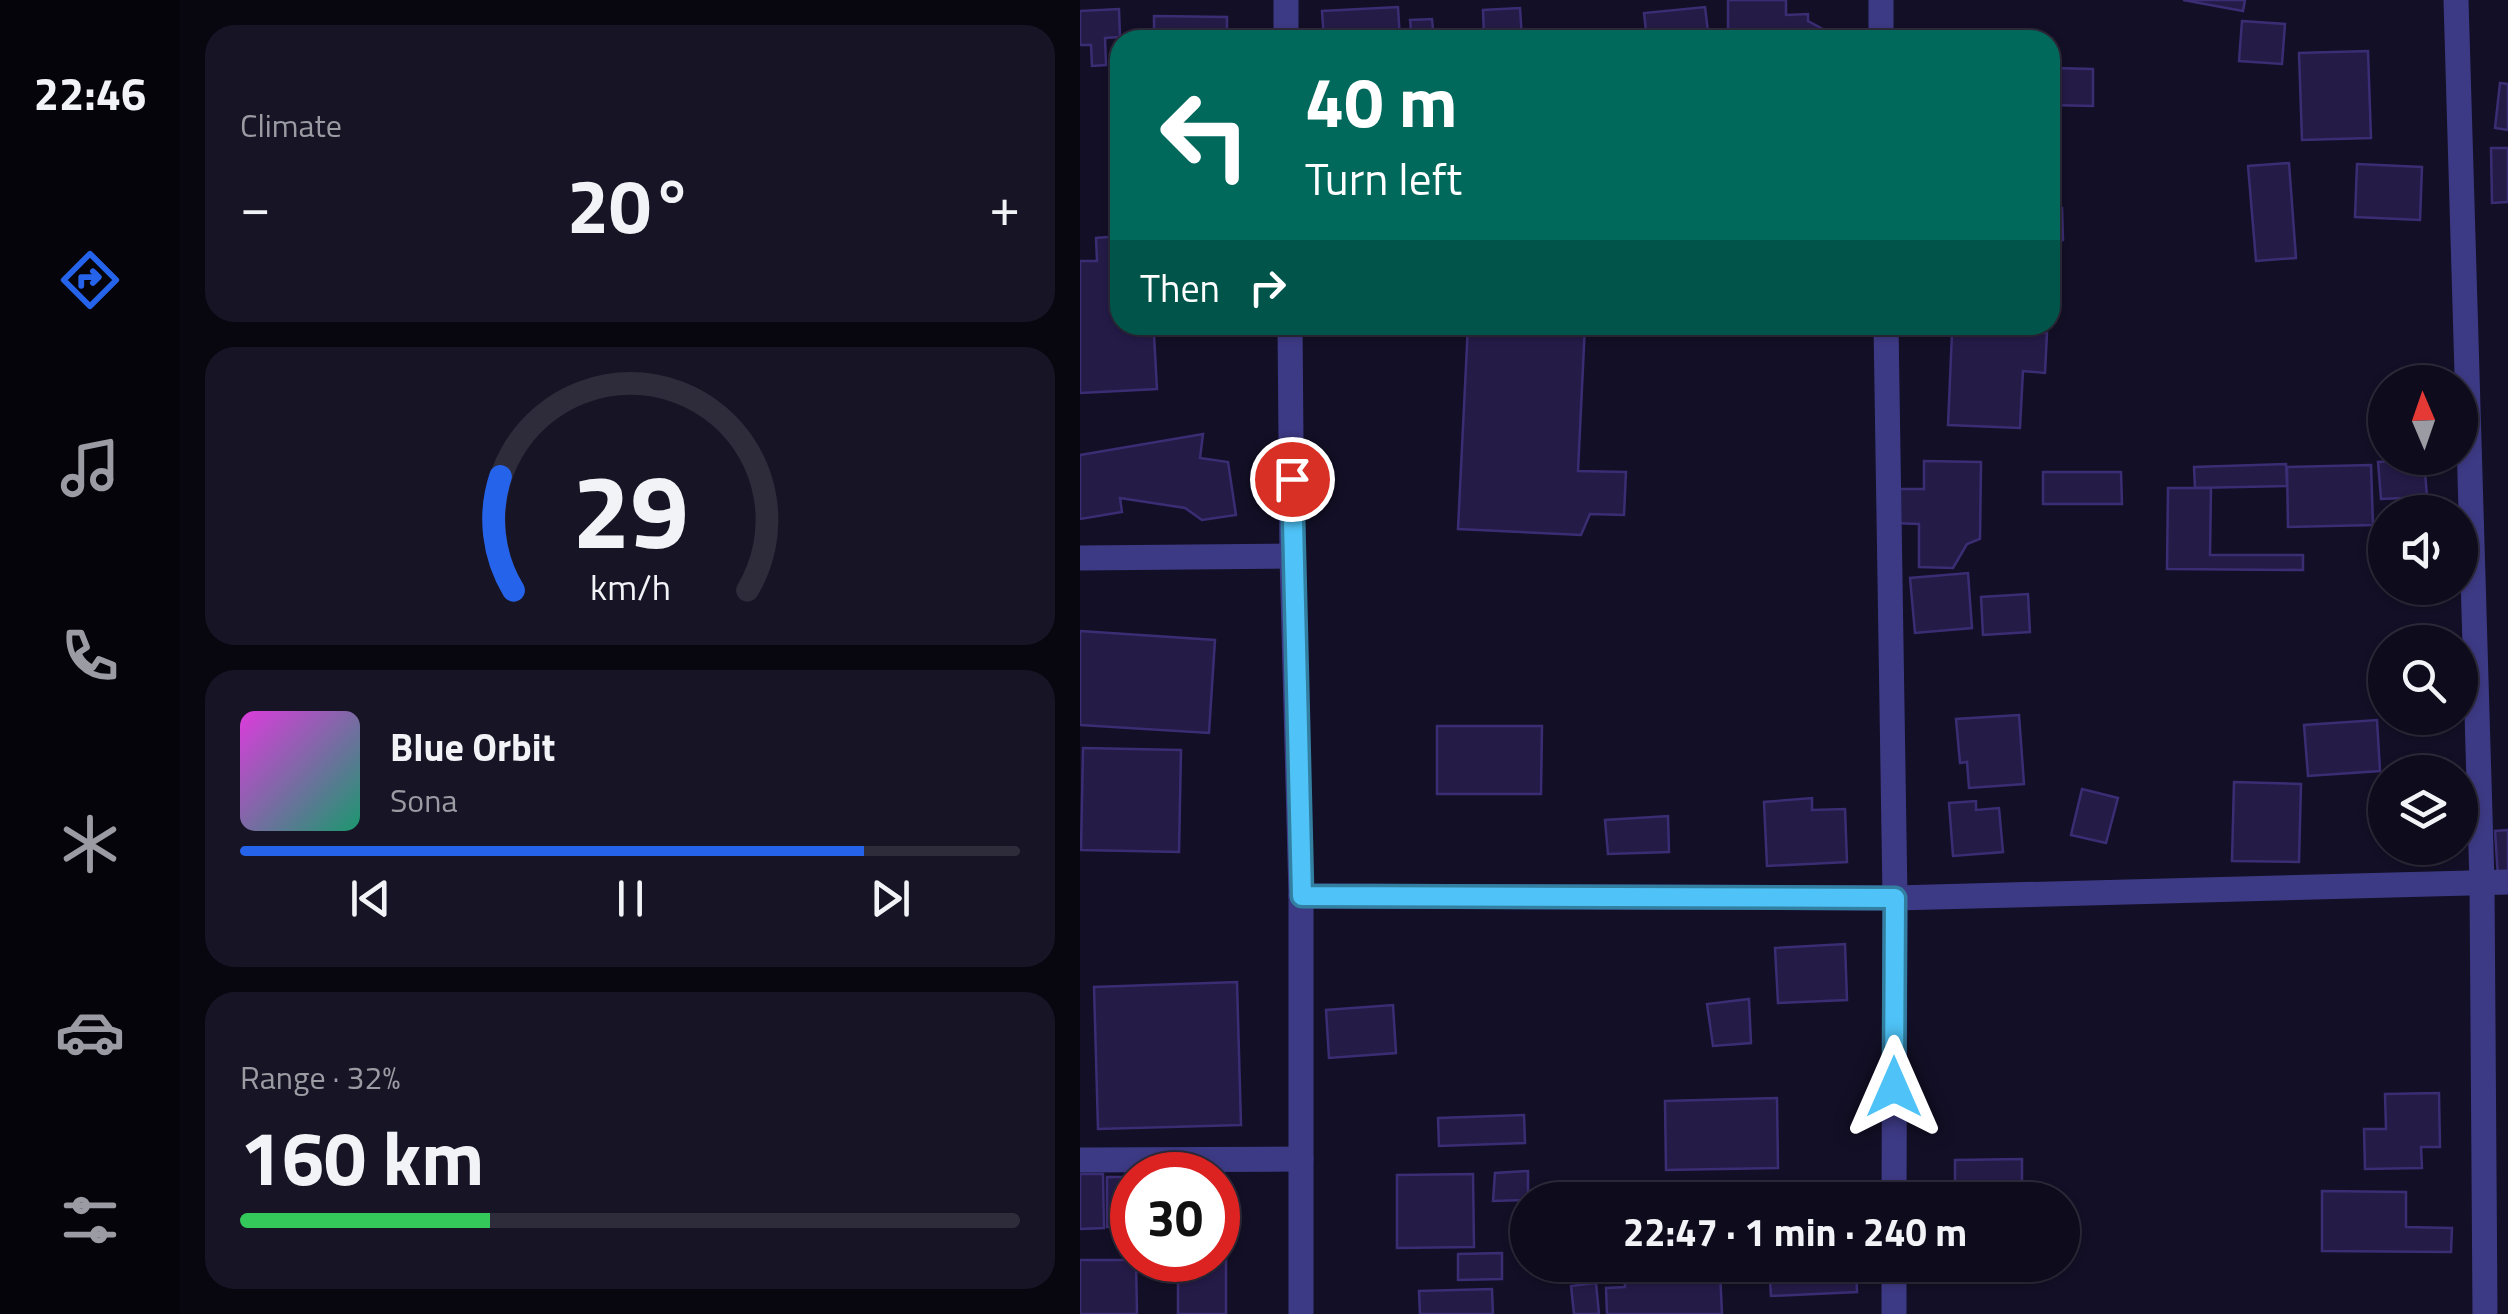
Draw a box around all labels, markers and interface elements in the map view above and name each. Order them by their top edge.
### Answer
text: 40 m [1305,48,1458,154]
text: 22:46 [34,59,146,127]
icon: left [1140,70,1270,200]
text: Climate [240,101,342,149]
text: Turn left [1305,144,1462,212]
text: 20° [567,148,693,262]
text: − [240,164,271,247]
text: + [989,164,1020,247]
icon: directions [55,245,125,315]
text: Then [1140,259,1220,317]
icon: right [1240,260,1295,315]
north arrow [2368,365,2478,475]
map controls [2368,365,2478,865]
text: 29 [572,430,688,588]
icon: music [55,433,125,503]
pin [1250,437,1335,522]
icon: arrive [1265,452,1320,507]
button: sound [2368,495,2478,605]
text: km/h [590,559,670,614]
icon: phone [55,621,125,691]
button: search [2368,625,2478,735]
text: Blue Orbit [390,718,555,776]
button: layers [2368,755,2478,865]
text: Sona [390,776,457,824]
icon: climate [55,809,125,879]
icon: previous [343,871,398,926]
icon: pause [603,871,658,926]
icon: next [863,871,918,926]
icon: car [55,997,125,1067]
position arrow [1842,1035,1946,1139]
text: Range · 32% [240,1053,400,1101]
text: 160 km [240,1100,484,1214]
speed limit sign: 30 [1110,1152,1240,1282]
icon: filters [55,1185,125,1255]
text: 22:47 · 1 min · 240 m [1623,1203,1967,1261]

